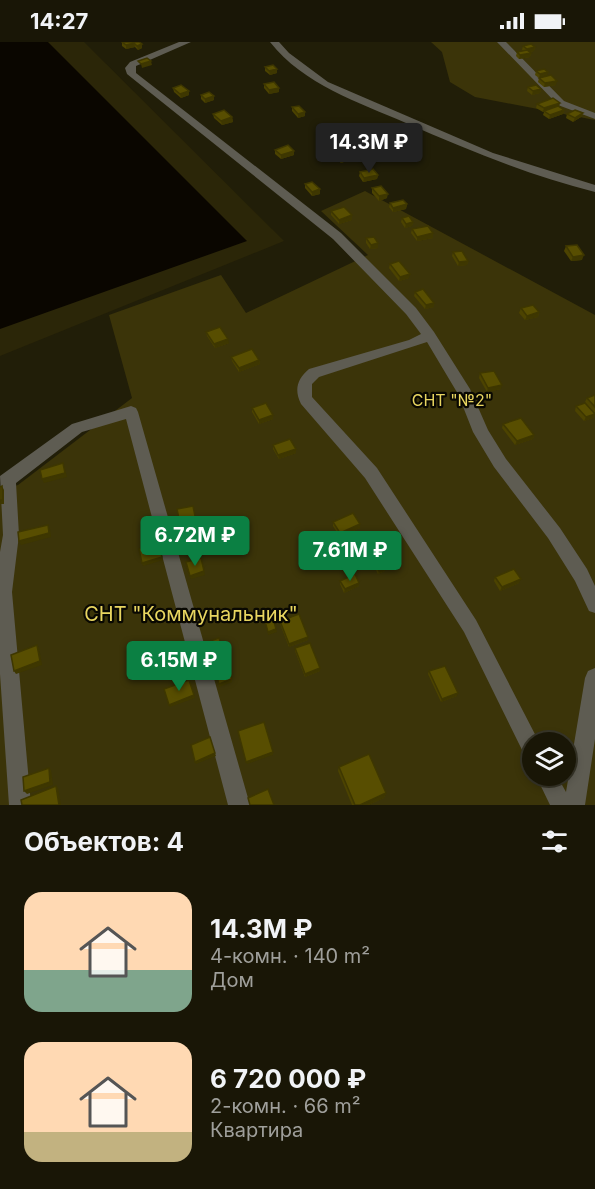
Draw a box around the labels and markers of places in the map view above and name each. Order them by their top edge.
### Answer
pin: 14.3M ₽ [314,123,424,174]
pin: 6.72M ₽ [140,516,250,567]
pin: 7.61M ₽ [295,531,405,582]
pin: 6.15M ₽ [124,641,234,692]

